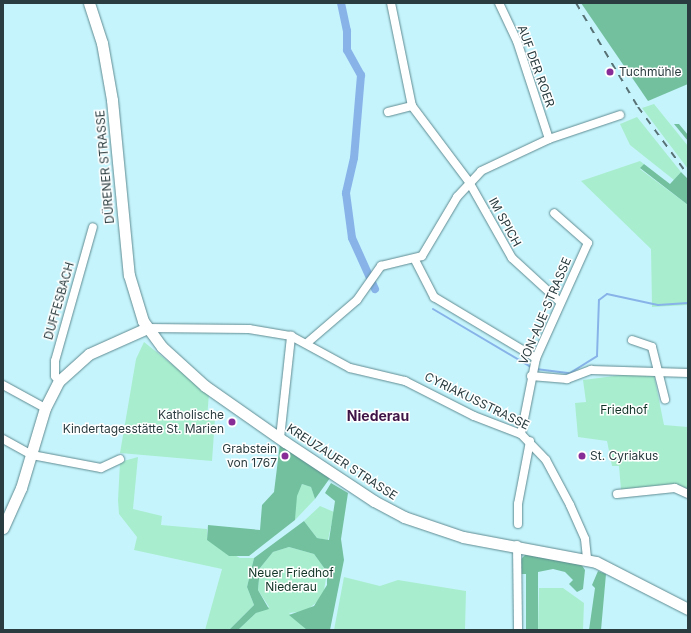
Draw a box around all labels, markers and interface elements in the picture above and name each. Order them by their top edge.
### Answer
street label: AUF DER ROER [514,23,558,109]
place label: Tuchmühle [619,65,682,79]
marker: Tuchmühle [604,66,616,78]
street label: DÜRENER STRASSE [93,110,117,224]
street label: IM SPICH [486,195,524,249]
street label: VON-AUE-STRASSE [516,255,574,367]
street label: DUFFESBACH [41,261,77,341]
street label: CYRIAKUSSTRASSE [422,369,532,433]
park label: Friedhof [600,403,648,417]
place label: Katholische Kindertagesstätte St. Marien [63,408,224,436]
district label: Niederau [347,408,409,424]
marker: Katholische Kindertagesstätte St. Marien [227,417,237,427]
street label: KREUZAUER STRASSE [284,421,400,503]
place label: Grabstein von 1767 [222,442,277,470]
place label: St. Cyriakus [590,449,658,463]
marker: Grabstein von 1767 [280,451,290,461]
marker: St. Cyriakus [577,451,587,461]
park label: Neuer Friedhof Niederau [248,566,334,594]

